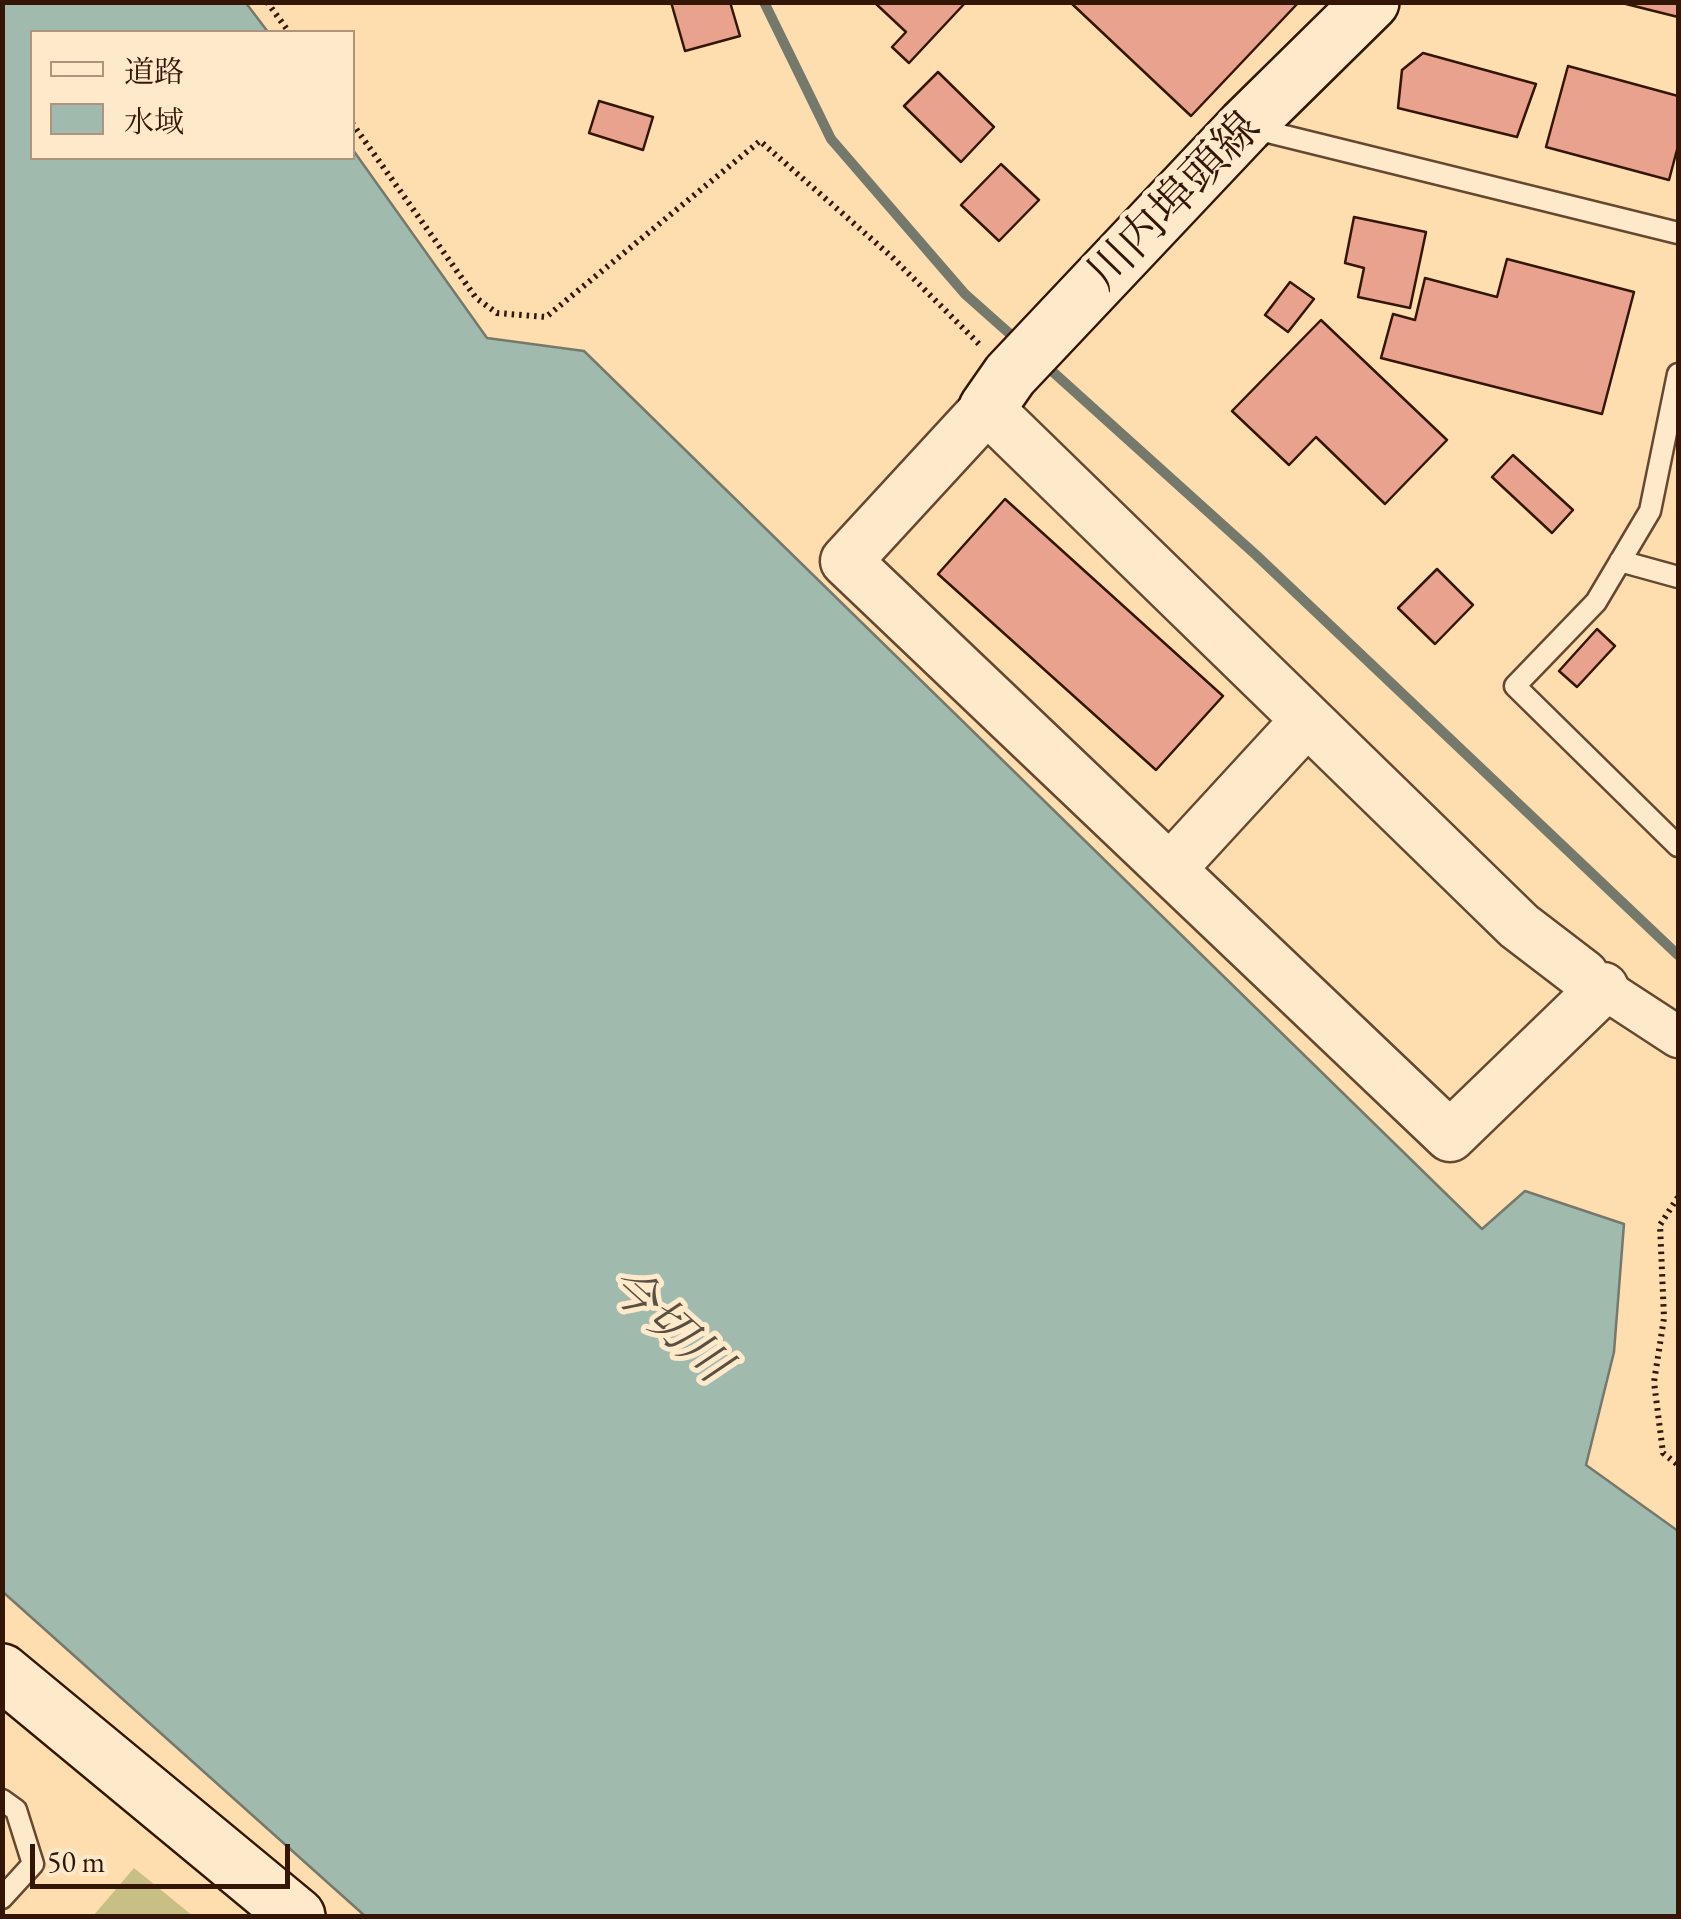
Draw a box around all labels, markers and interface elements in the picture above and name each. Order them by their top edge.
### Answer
legend [30,30,355,160]
text: 道路 [124,52,184,91]
text: 水域 [124,102,184,141]
street label: 川内埠頭線 [1077,102,1273,302]
water label: 今切川 [594,1256,740,1396]
scale bar [35,1824,295,1886]
text: 50 m [47,1842,105,1881]

